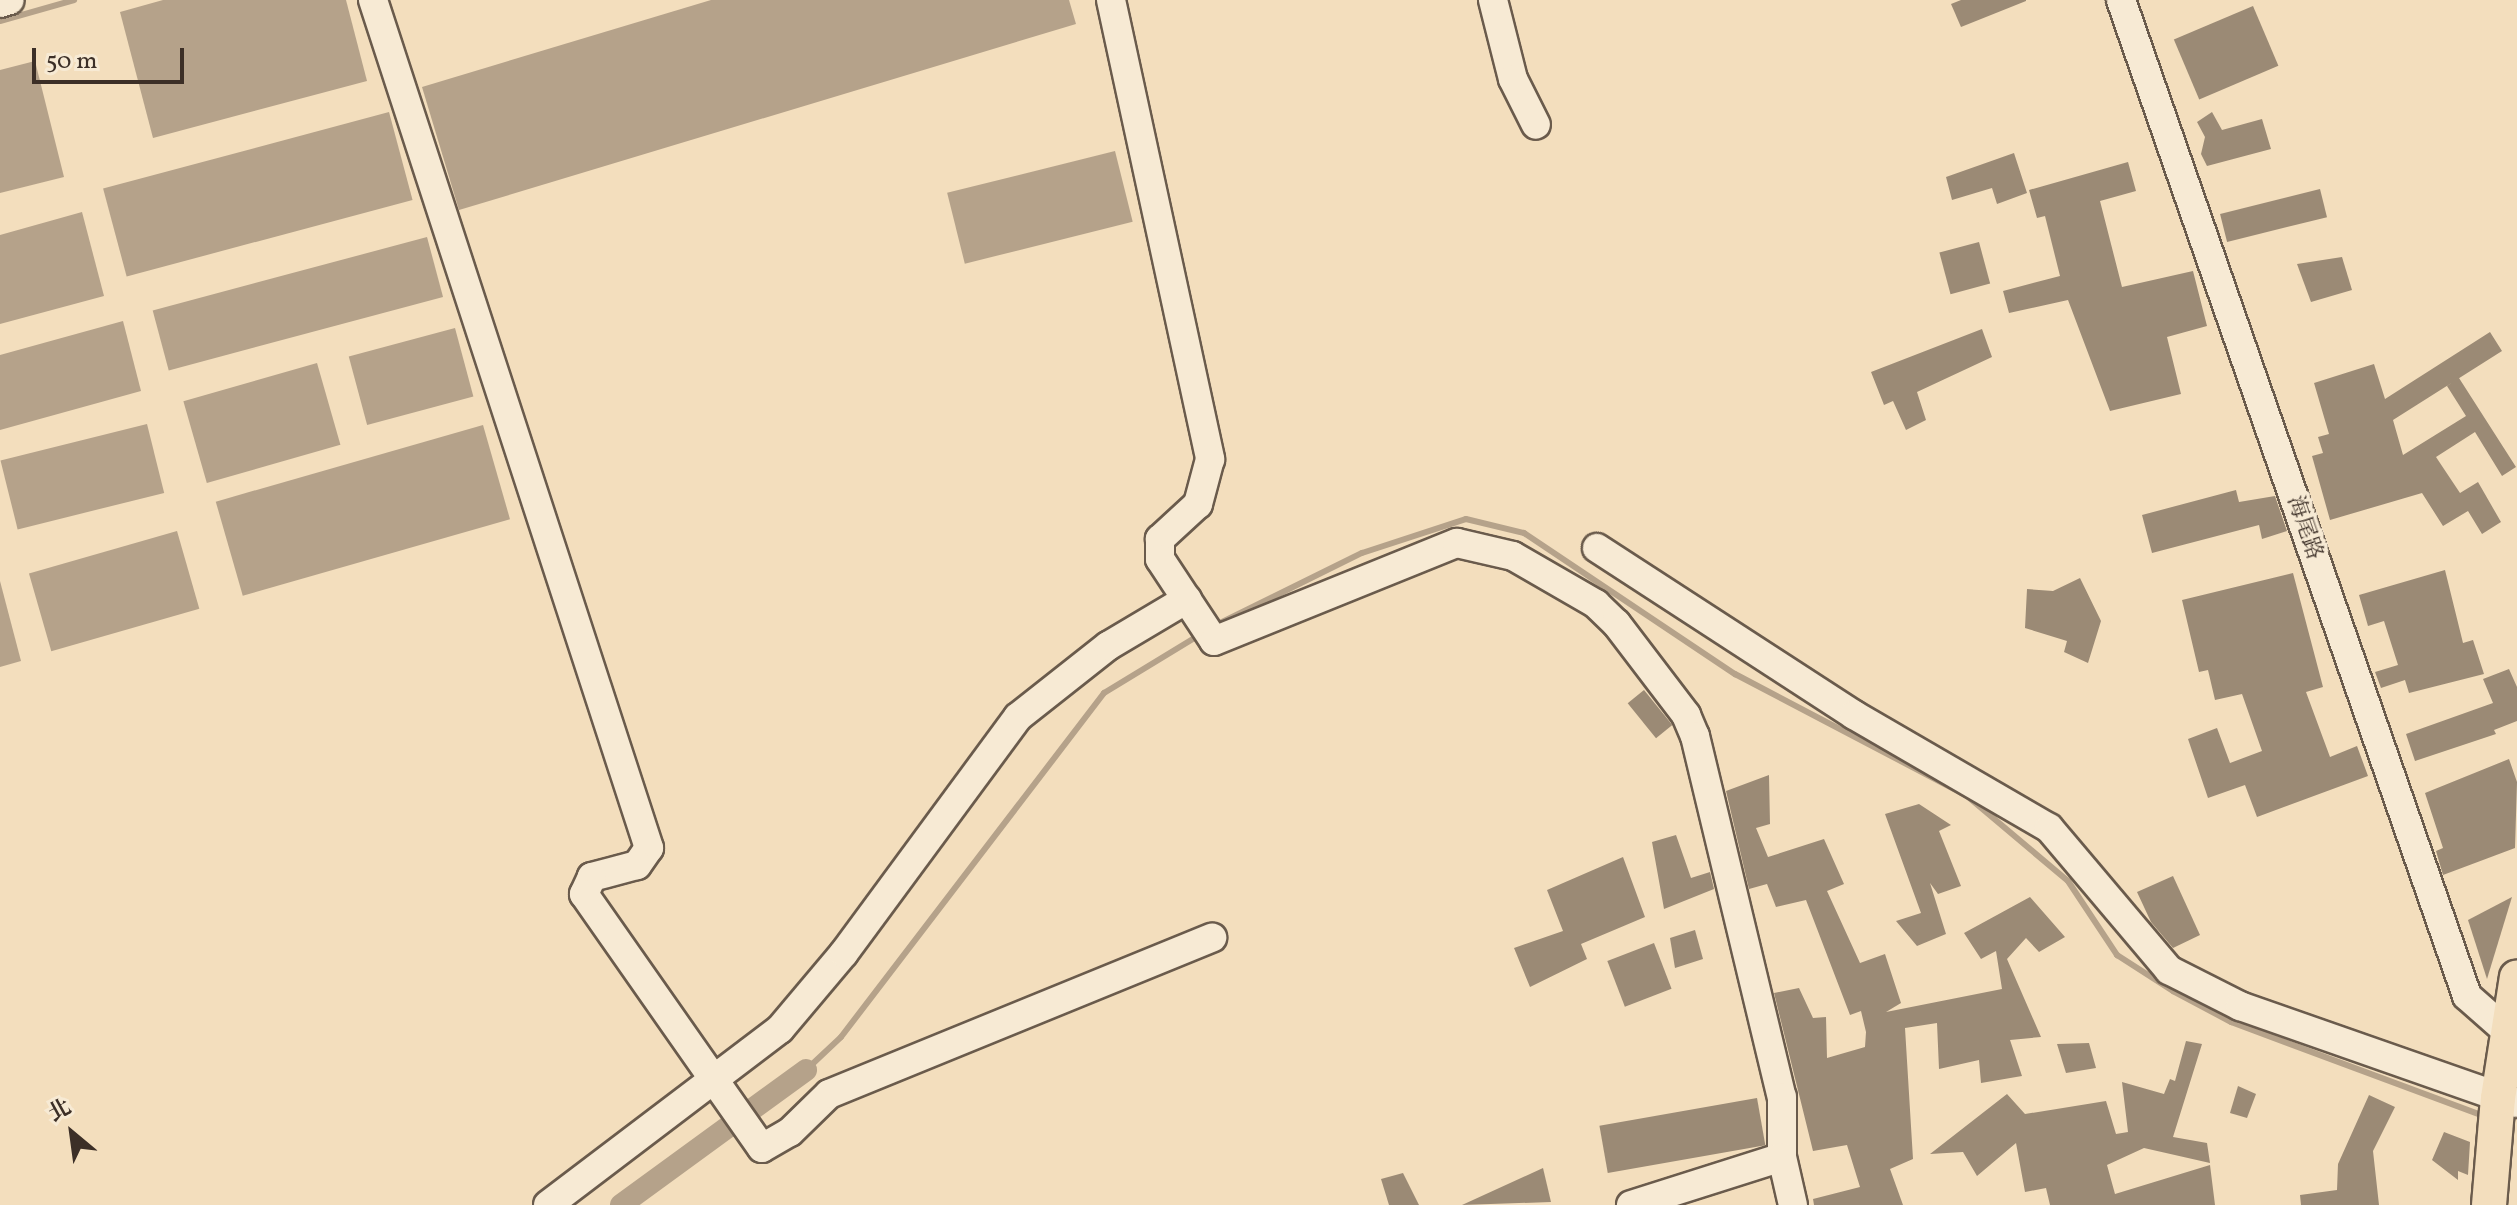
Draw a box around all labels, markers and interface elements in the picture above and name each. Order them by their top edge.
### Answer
scale bar [36,32,188,82]
text: 50 m [46,45,98,79]
street label: 海尾路 [2281,493,2327,563]
north arrow [32,1093,112,1173]
text: 北 [43,1093,77,1130]

